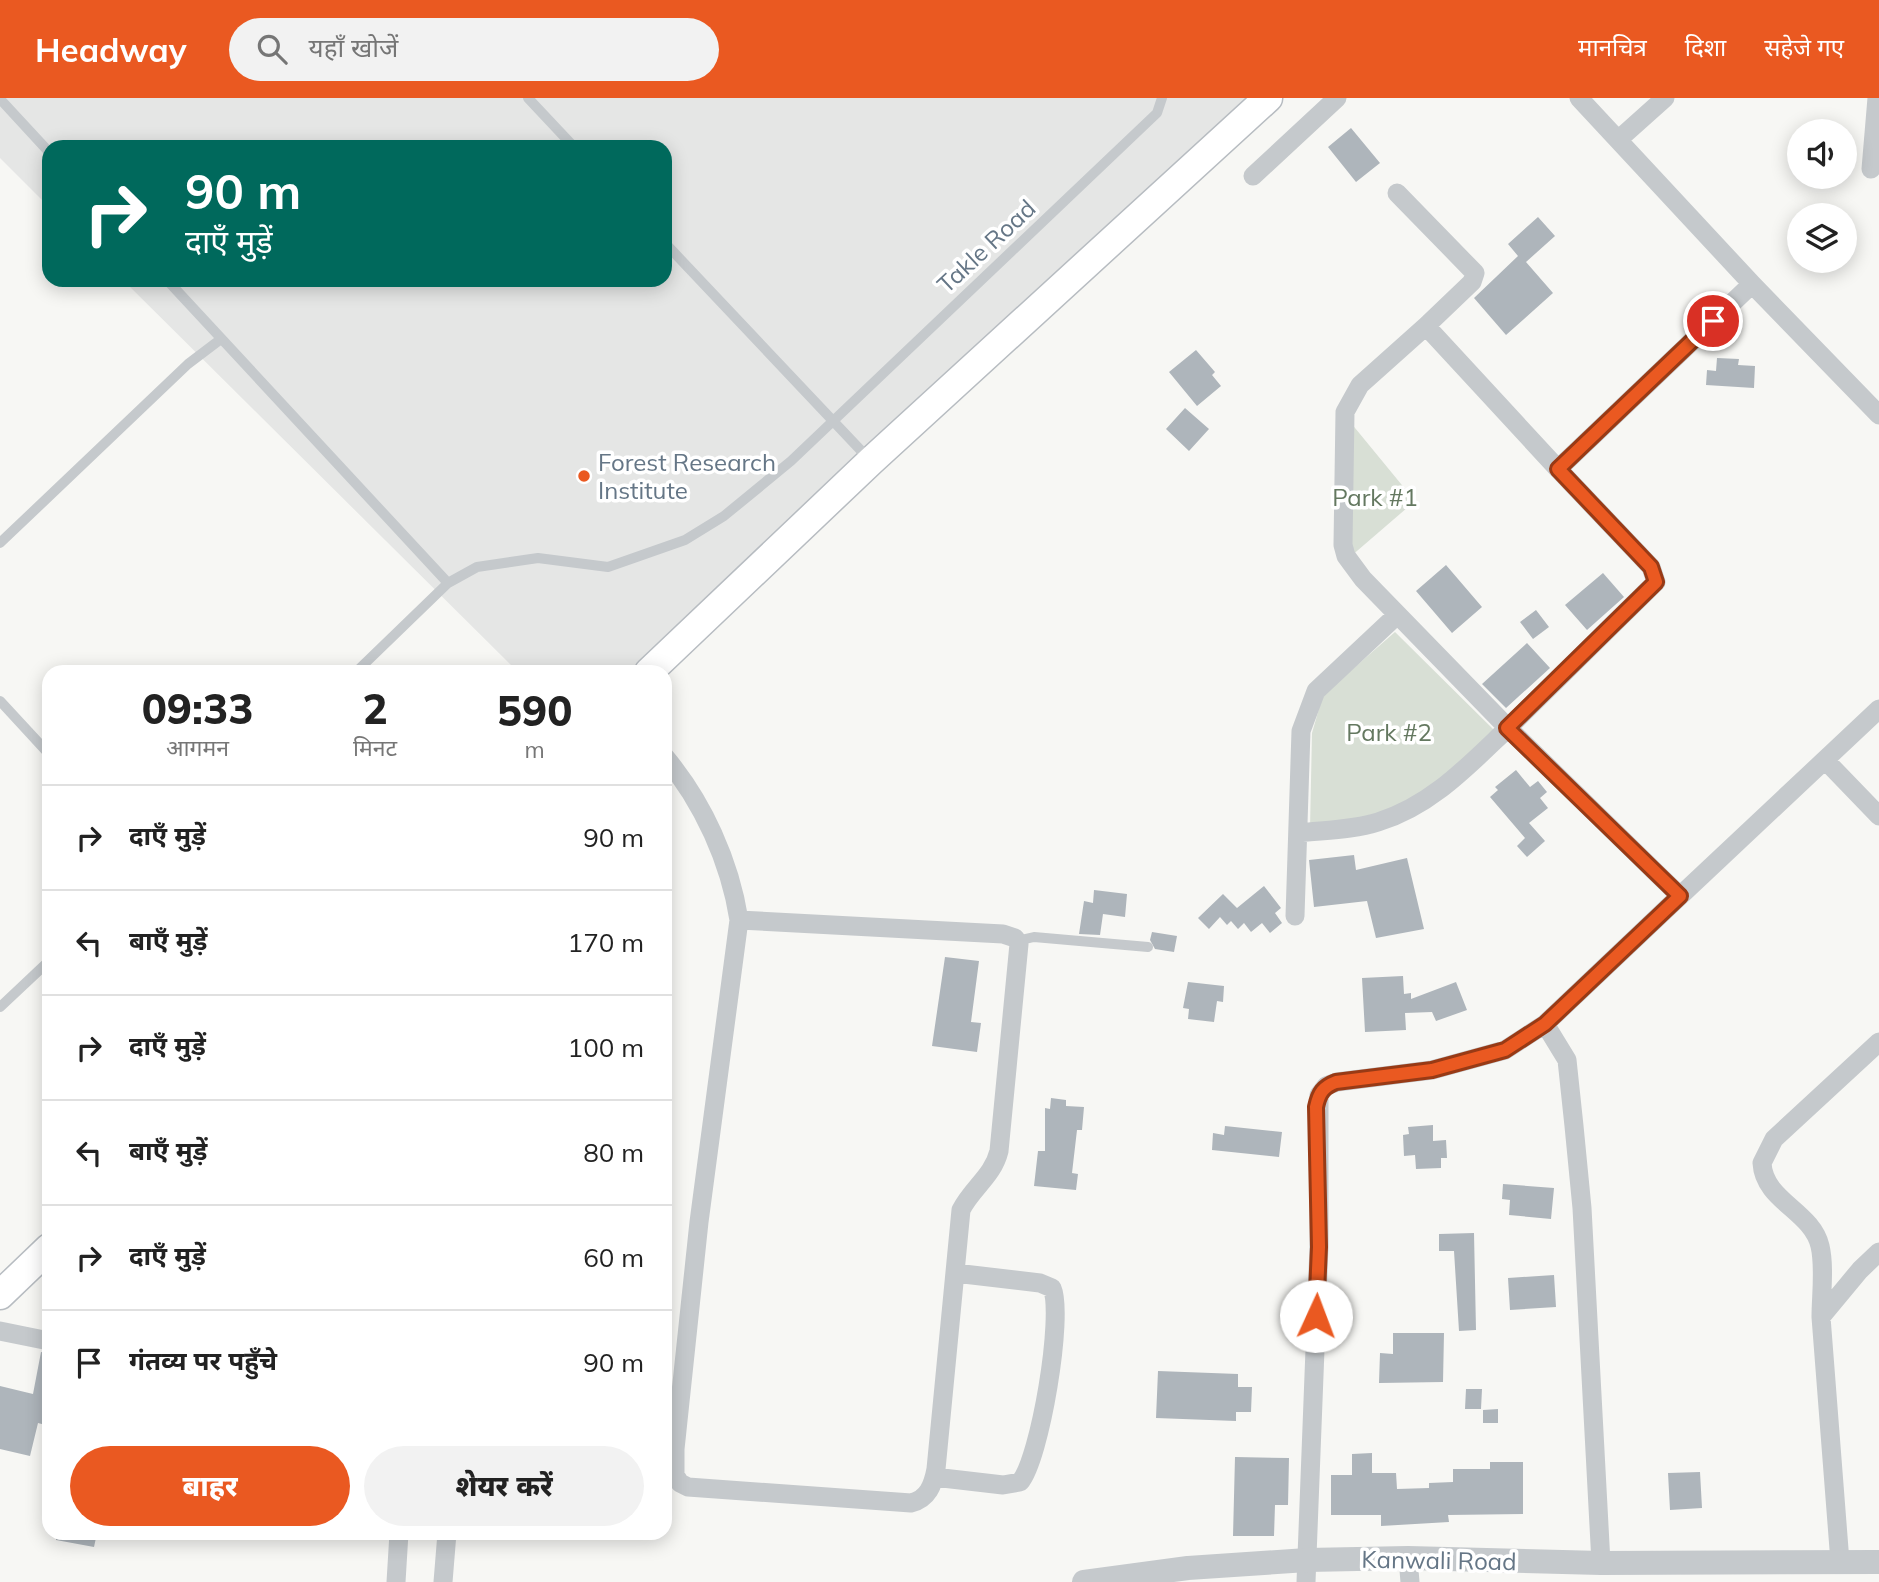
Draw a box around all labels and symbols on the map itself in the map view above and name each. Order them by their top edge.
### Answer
street label: Takle Road [931,193,1041,299]
pin [1683,291,1743,351]
place label: Forest Research Institute [598,447,776,505]
marker: Forest Research Institute [576,468,592,484]
park label: Park #1 [1332,482,1418,512]
park label: Park #2 [1346,717,1432,747]
position arrow [1279,1279,1353,1353]
street label: Kanwali Road [1361,1544,1517,1576]

